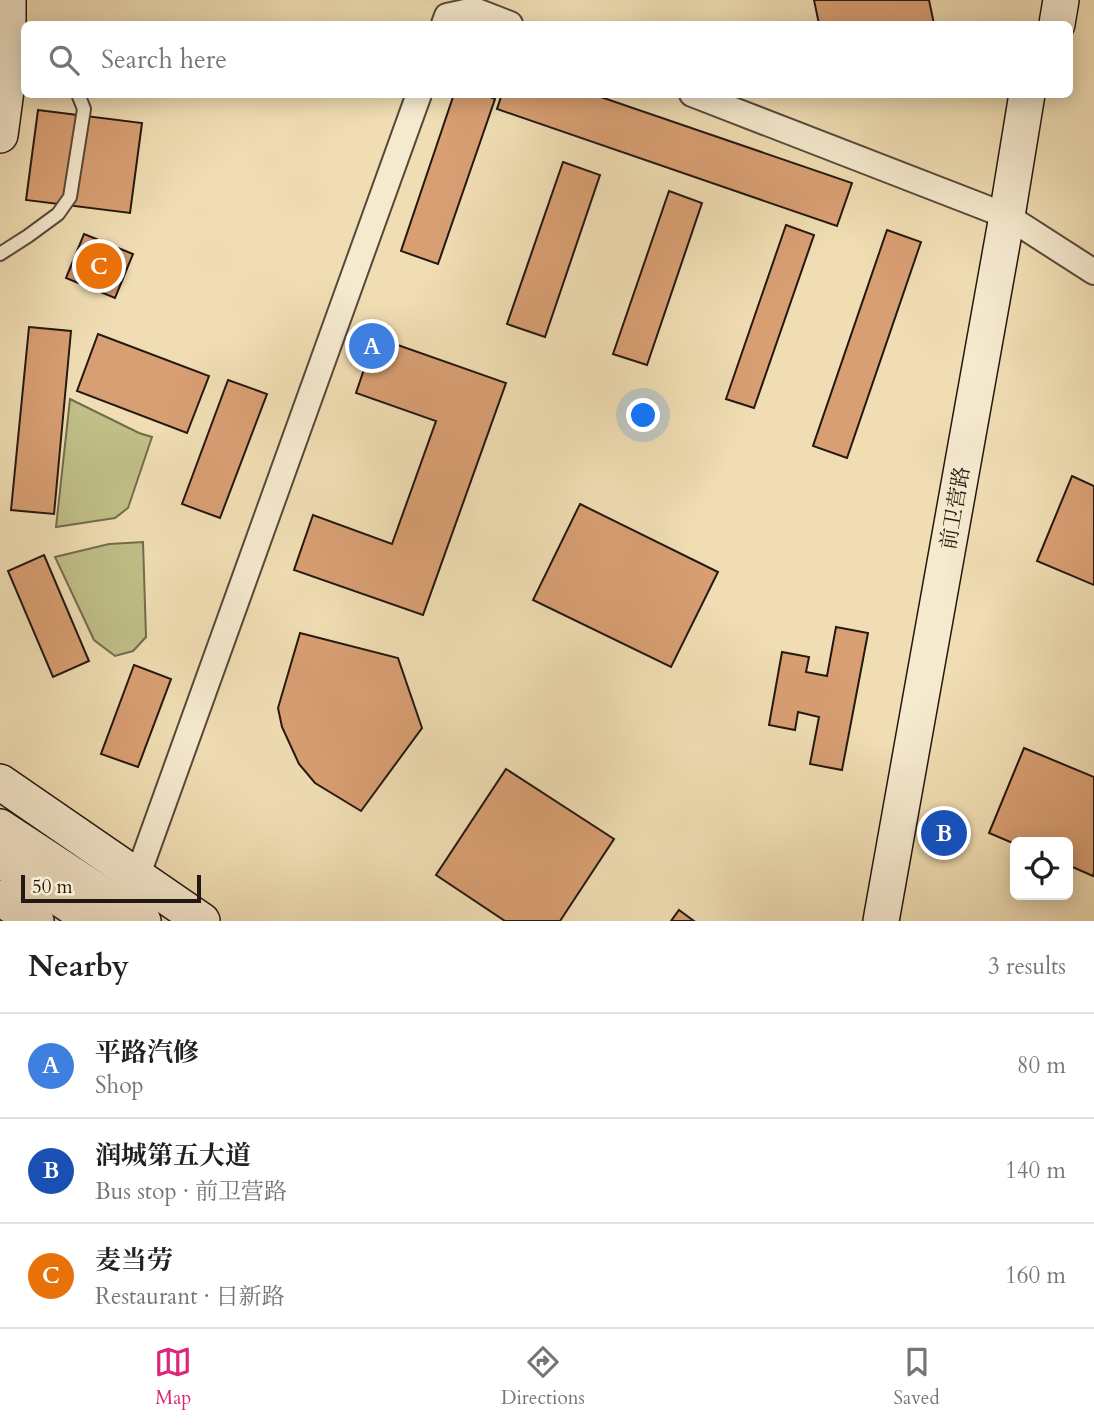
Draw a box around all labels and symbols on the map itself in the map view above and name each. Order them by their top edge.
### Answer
pin: C [76,240,122,292]
pin: A [349,320,395,372]
your location [626,398,660,432]
street label: 前卫营路 [934,464,977,552]
pin: B [921,807,967,859]
scale bar [21,872,201,904]

